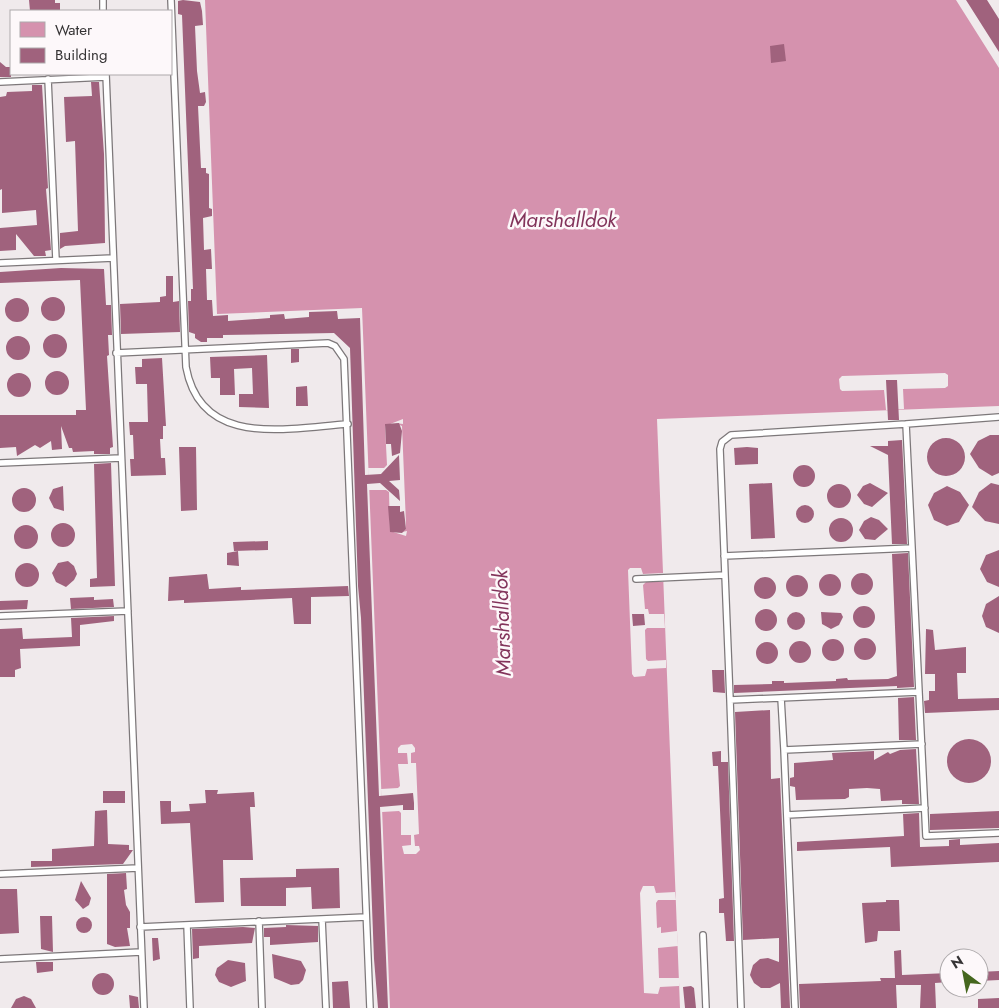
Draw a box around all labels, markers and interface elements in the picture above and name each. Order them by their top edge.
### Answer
legend [10,10,172,75]
text: Water [55,19,93,41]
text: Building [55,44,107,66]
water label: Marshalldok [510,205,617,235]
water label: Marshalldok [485,568,519,677]
north arrow [939,948,989,998]
text: N [947,951,967,973]

